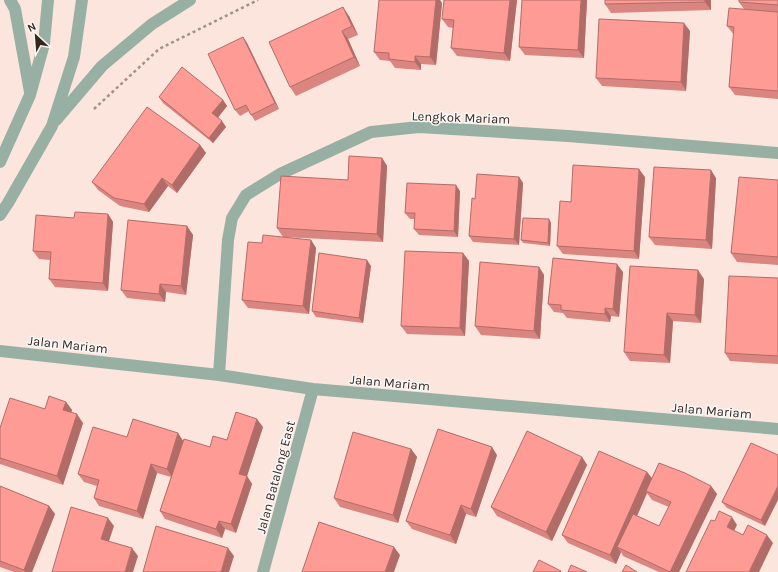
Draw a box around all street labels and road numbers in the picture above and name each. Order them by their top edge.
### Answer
street label: Lengkok Mariam [411,108,511,127]
street label: Jalan Mariam [27,333,109,356]
street label: Jalan Mariam [349,372,431,393]
street label: Jalan Mariam [671,400,753,421]
street label: Jalan Batalong East [253,419,298,535]

